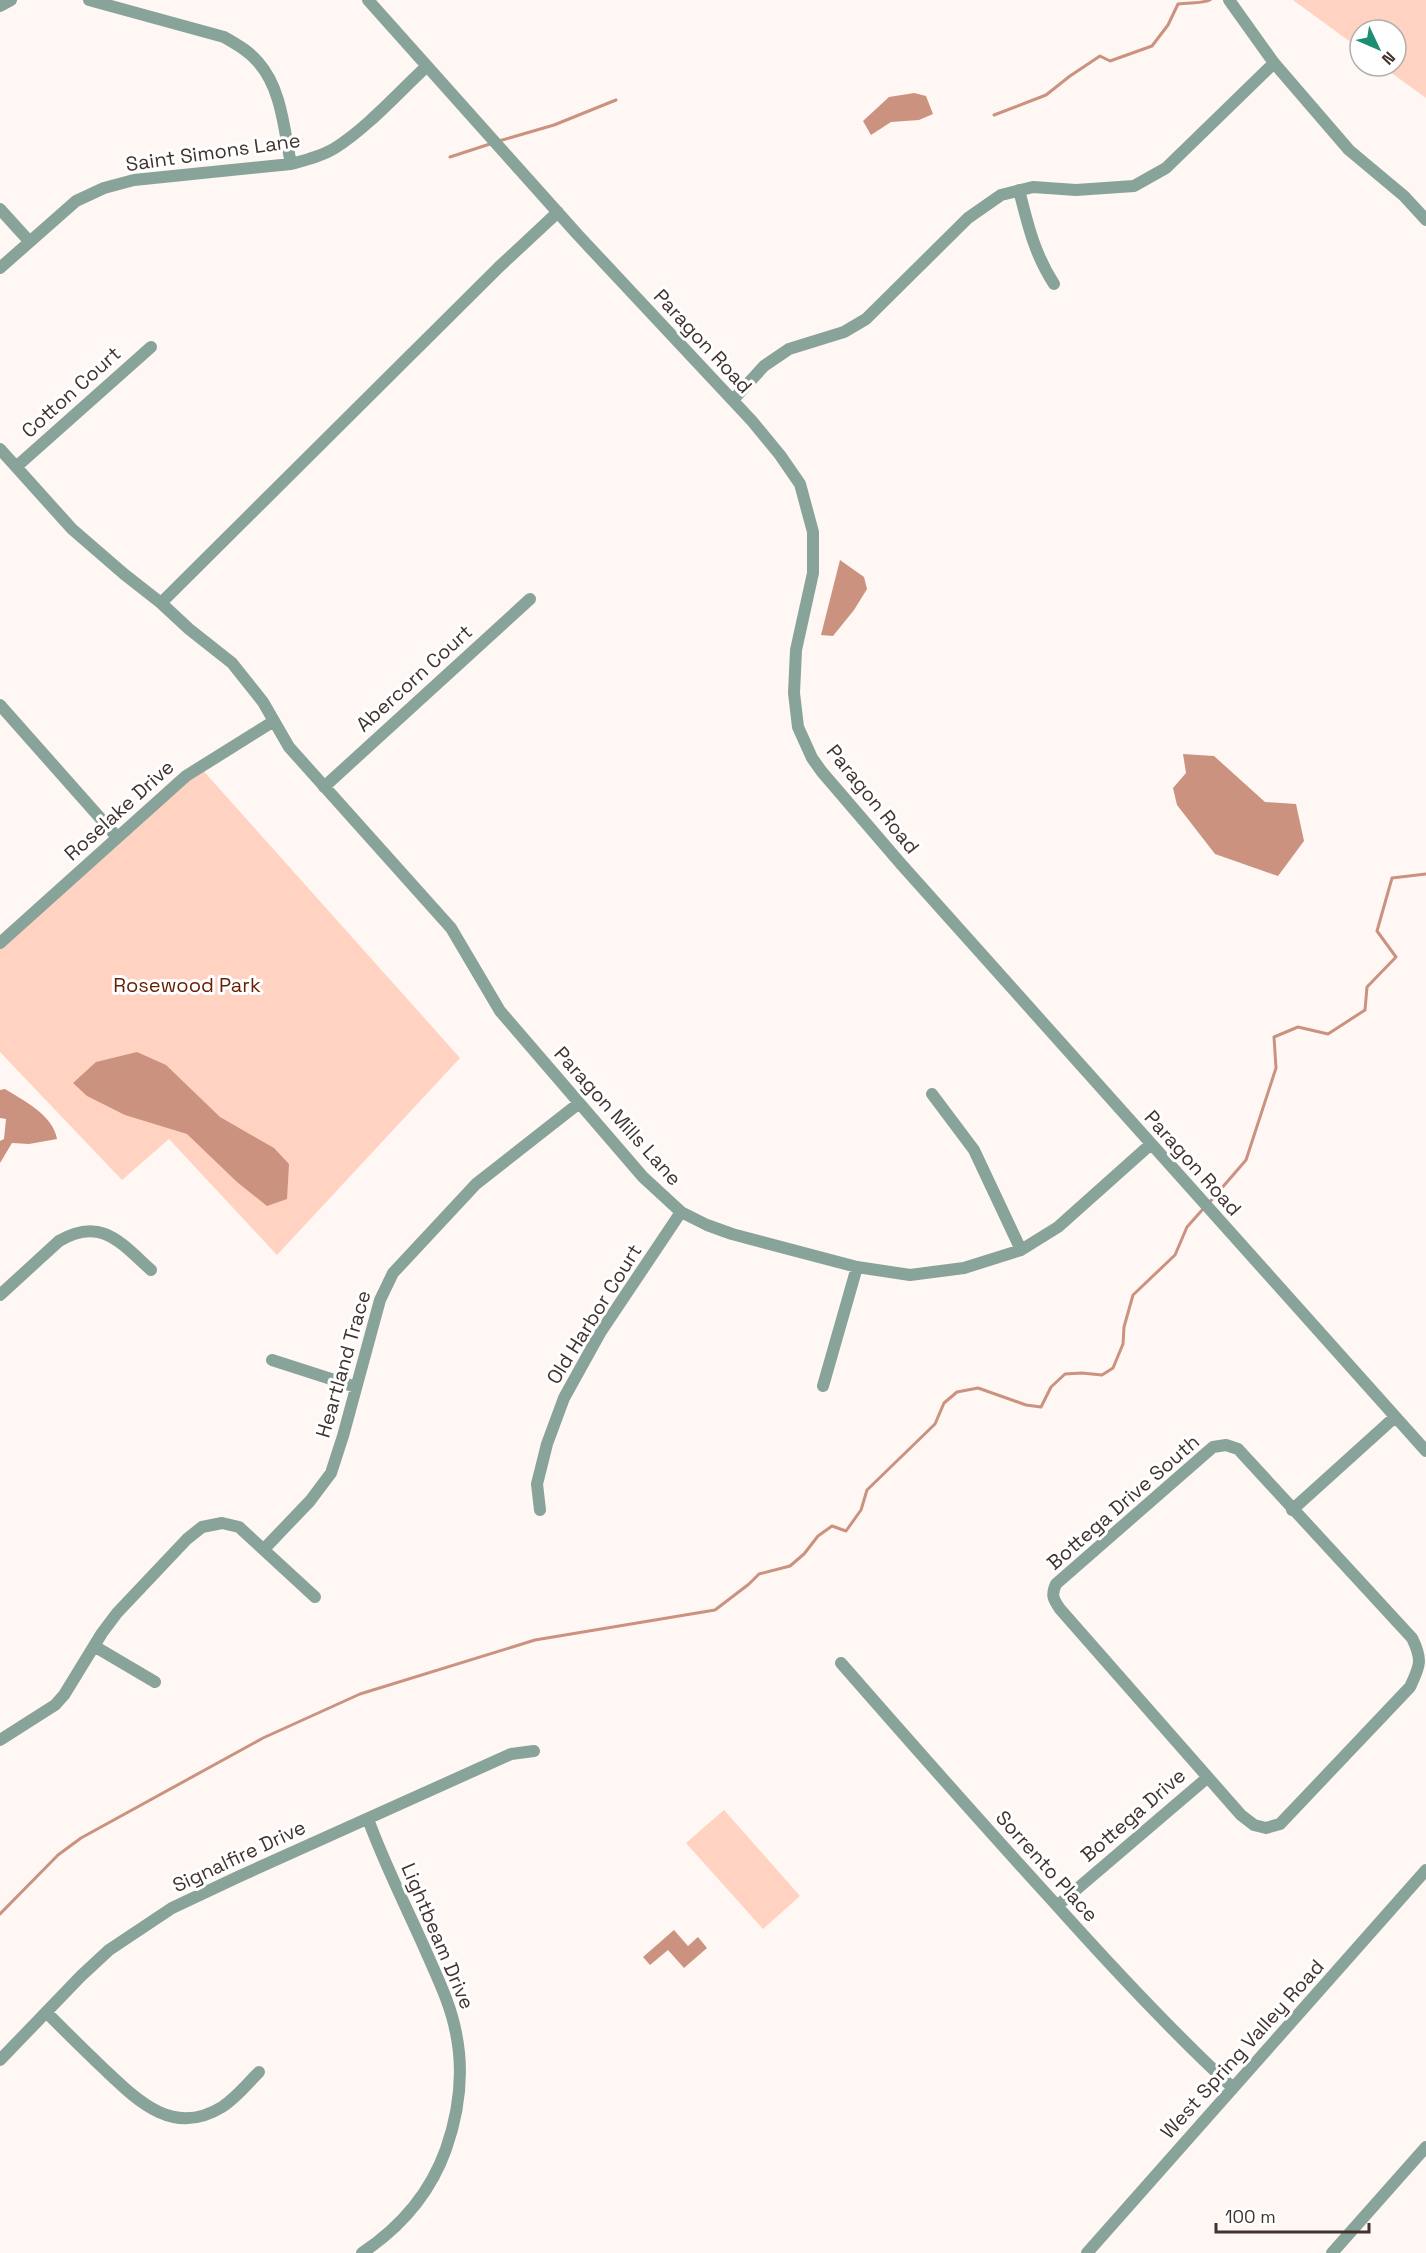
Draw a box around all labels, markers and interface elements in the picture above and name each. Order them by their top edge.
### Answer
north arrow [1348,18,1408,78]
text: N [1377,47,1400,69]
street label: Saint Simons Lane [124,127,302,177]
street label: Paragon Road [648,283,758,399]
street label: Cotton Court [16,341,126,443]
street label: Abercorn Court [350,619,478,737]
street label: Paragon Road [821,739,925,859]
street label: Roselake Drive [59,754,179,866]
park label: Rosewood Park [113,972,261,998]
street label: Paragon Mills Lane [549,1041,687,1191]
street label: Paragon Road [1139,1105,1247,1221]
street label: Old Harbor Court [540,1239,648,1389]
street label: Heartland Trace [310,1287,376,1441]
street label: Bottega Drive South [1041,1429,1205,1575]
street label: Bottega Drive [1075,1762,1191,1868]
street label: Sorrento Place [990,1805,1104,1927]
street label: Signalfire Drive [168,1814,310,1898]
street label: Lightbeam Drive [395,1859,481,2013]
street label: West Spring Valley Road [1155,1954,1329,2144]
scale bar [1216,2196,1369,2234]
text: 100 m [1225,2205,1276,2228]

